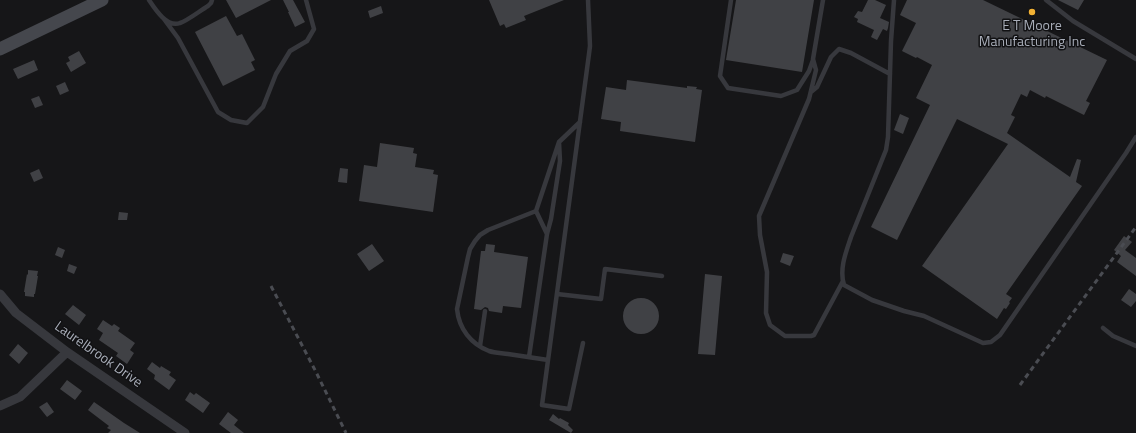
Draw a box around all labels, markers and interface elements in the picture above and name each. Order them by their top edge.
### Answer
marker: E T Moore Manufacturing Inc [1027,7,1037,17]
place label: E T Moore Manufacturing Inc [979,19,1085,52]
street label: Laurelbrook Drive [51,318,145,392]

